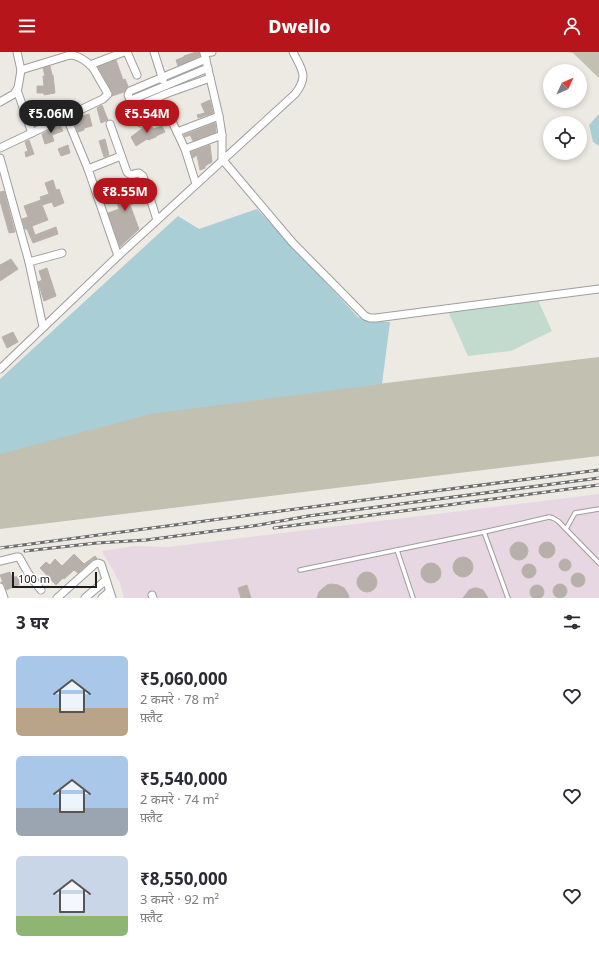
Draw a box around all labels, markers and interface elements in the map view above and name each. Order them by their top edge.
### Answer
text: Dwello [268,14,331,38]
icon: menu [16,15,38,37]
icon: person [561,15,583,37]
north arrow [543,64,587,108]
map controls [543,64,587,160]
pin: ₹5.06M [18,100,84,134]
pin: ₹5.54M [114,100,180,134]
text: ₹5.06M [28,104,74,122]
text: ₹5.54M [124,104,170,122]
button: locate [543,116,587,160]
pin: ₹8.55M [92,178,158,212]
text: ₹8.55M [102,182,148,200]
scale bar [12,570,97,589]
text: 100 m [18,571,50,586]
text: 3 घर [16,611,49,634]
icon: filters [561,611,583,633]
text: ₹5,060,000 [140,667,227,690]
icon: home [48,672,96,720]
icon: heart [561,685,583,707]
text: 2 कमरे · 78 m² [140,690,219,708]
text: फ़्लैट [140,708,163,726]
text: ₹5,540,000 [140,767,227,790]
icon: home [48,772,96,820]
icon: heart [561,785,583,807]
text: 2 कमरे · 74 m² [140,790,219,808]
text: फ़्लैट [140,808,163,826]
text: ₹8,550,000 [140,867,227,890]
icon: home [48,872,96,920]
icon: heart [561,885,583,907]
text: 3 कमरे · 92 m² [140,890,219,908]
text: फ़्लैट [140,908,163,926]

